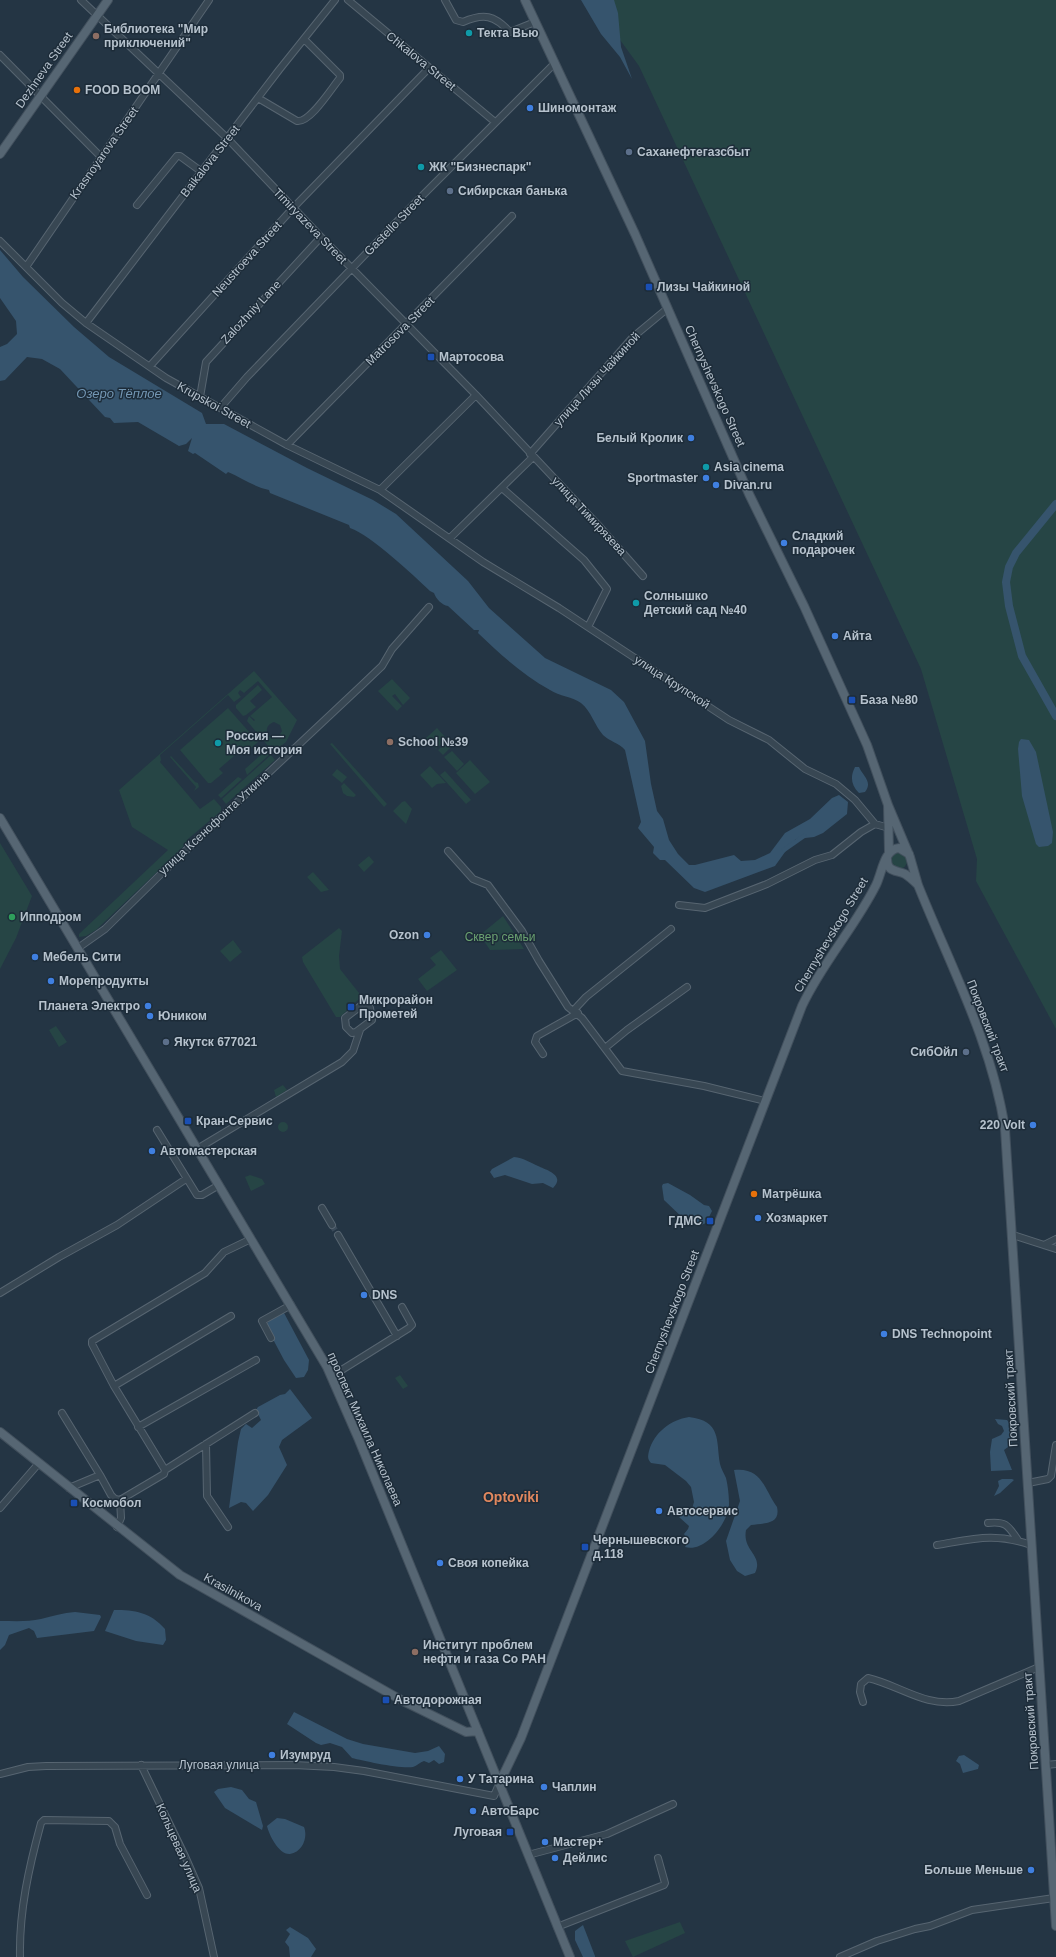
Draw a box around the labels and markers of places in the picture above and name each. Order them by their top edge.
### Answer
place label: Библиотека "Мир приключений" [104,22,208,50]
place label: Текта Вью [477,26,539,40]
marker: Текта Вью [464,28,474,38]
marker: Библиотека "Мир приключений" [91,31,101,41]
place label: FOOD BOOM [85,83,160,97]
marker: FOOD BOOM [72,85,82,95]
place label: Шиномонтаж [538,101,617,115]
marker: Шиномонтаж [525,103,535,113]
place label: Саханефтегазсбыт [637,145,750,159]
marker: Саханефтегазсбыт [624,147,634,157]
place label: ЖК "Бизнеспарк" [428,160,532,174]
marker: ЖК "Бизнеспарк" [416,162,426,172]
place label: Сибирская банька [458,184,568,198]
marker: Сибирская банька [445,186,455,196]
place label: Лизы Чайкиной [657,280,750,294]
marker: Лизы Чайкиной [644,282,654,292]
place label: Мартосова [439,350,504,364]
marker: Мартосова [426,352,436,362]
place label: Белый Кролик [596,431,684,445]
marker: Белый Кролик [686,433,696,443]
place label: Asia cinema [714,460,784,474]
marker: Asia cinema [701,462,711,472]
place label: Sportmaster [627,471,698,485]
marker: Sportmaster [701,473,711,483]
place label: Divan.ru [724,478,772,492]
marker: Divan.ru [711,480,721,490]
place label: Сладкий подарочек [792,529,856,557]
marker: Сладкий подарочек [779,538,789,548]
place label: Солнышко Детский сад №40 [644,589,747,617]
marker: Солнышко Детский сад №40 [631,598,641,608]
place label: Айта [843,629,872,643]
marker: Айта [830,631,840,641]
place label: База №80 [860,693,918,707]
marker: База №80 [847,695,857,705]
place label: Россия — Моя история [226,729,302,757]
place label: School №39 [398,735,468,749]
marker: School №39 [385,737,395,747]
marker: Россия — Моя история [213,738,223,748]
place label: Ипподром [20,910,81,924]
marker: Ипподром [7,912,17,922]
place label: Ozon [389,928,419,942]
marker: Ozon [422,930,432,940]
place label: Мебель Сити [43,950,121,964]
marker: Мебель Сити [30,952,40,962]
place label: Морепродукты [59,974,149,988]
marker: Морепродукты [46,976,56,986]
place label: Микрорайон Прометей [359,993,433,1021]
place label: Планета Электро [39,999,140,1013]
marker: Планета Электро [143,1001,153,1011]
marker: Микрорайон Прометей [346,1002,356,1012]
place label: Юником [158,1009,207,1023]
marker: Юником [145,1011,155,1021]
place label: Якутск 677021 [174,1035,258,1049]
marker: Якутск 677021 [161,1037,171,1047]
place label: СибОйл [910,1045,958,1059]
marker: СибОйл [961,1047,971,1057]
place label: Кран-Сервис [196,1114,273,1128]
marker: Кран-Сервис [183,1116,193,1126]
place label: 220 Volt [980,1118,1025,1132]
marker: 220 Volt [1028,1120,1038,1130]
place label: Автомастерская [160,1144,257,1158]
marker: Автомастерская [147,1146,157,1156]
place label: Матрёшка [762,1187,822,1201]
marker: Матрёшка [749,1189,759,1199]
place label: Хозмаркет [766,1211,828,1225]
marker: Хозмаркет [753,1213,763,1223]
place label: ГДМС [668,1214,702,1228]
marker: ГДМС [705,1216,715,1226]
place label: DNS [372,1288,397,1302]
marker: DNS [359,1290,369,1300]
place label: DNS Technopoint [892,1327,992,1341]
marker: DNS Technopoint [879,1329,889,1339]
place label: Космобол [82,1496,141,1510]
marker: Космобол [69,1498,79,1508]
place label: Автосервис [667,1504,738,1518]
marker: Автосервис [654,1506,664,1516]
place label: Чернышевского д.118 [593,1533,689,1561]
marker: Чернышевского д.118 [580,1542,590,1552]
place label: Своя копейка [448,1556,529,1570]
marker: Своя копейка [435,1558,445,1568]
place label: Институт проблем нефти и газа Со РАН [423,1638,546,1666]
marker: Институт проблем нефти и газа Со РАН [410,1647,420,1657]
place label: Автодорожная [394,1693,482,1707]
marker: Автодорожная [381,1695,391,1705]
place label: Изумруд [280,1748,331,1762]
marker: Изумруд [267,1750,277,1760]
place label: У Татарина [468,1772,534,1786]
marker: У Татарина [455,1774,465,1784]
place label: Чаплин [552,1780,597,1794]
marker: Чаплин [539,1782,549,1792]
place label: АвтоБарс [481,1804,540,1818]
marker: АвтоБарс [468,1806,478,1816]
place label: Луговая [454,1825,502,1839]
marker: Луговая [505,1827,515,1837]
place label: Мастер+ [553,1835,603,1849]
marker: Мастер+ [540,1837,550,1847]
place label: Дейлис [563,1851,608,1865]
marker: Дейлис [550,1853,560,1863]
place label: Больше Меньше [924,1863,1023,1877]
marker: Больше Меньше [1026,1865,1036,1875]

